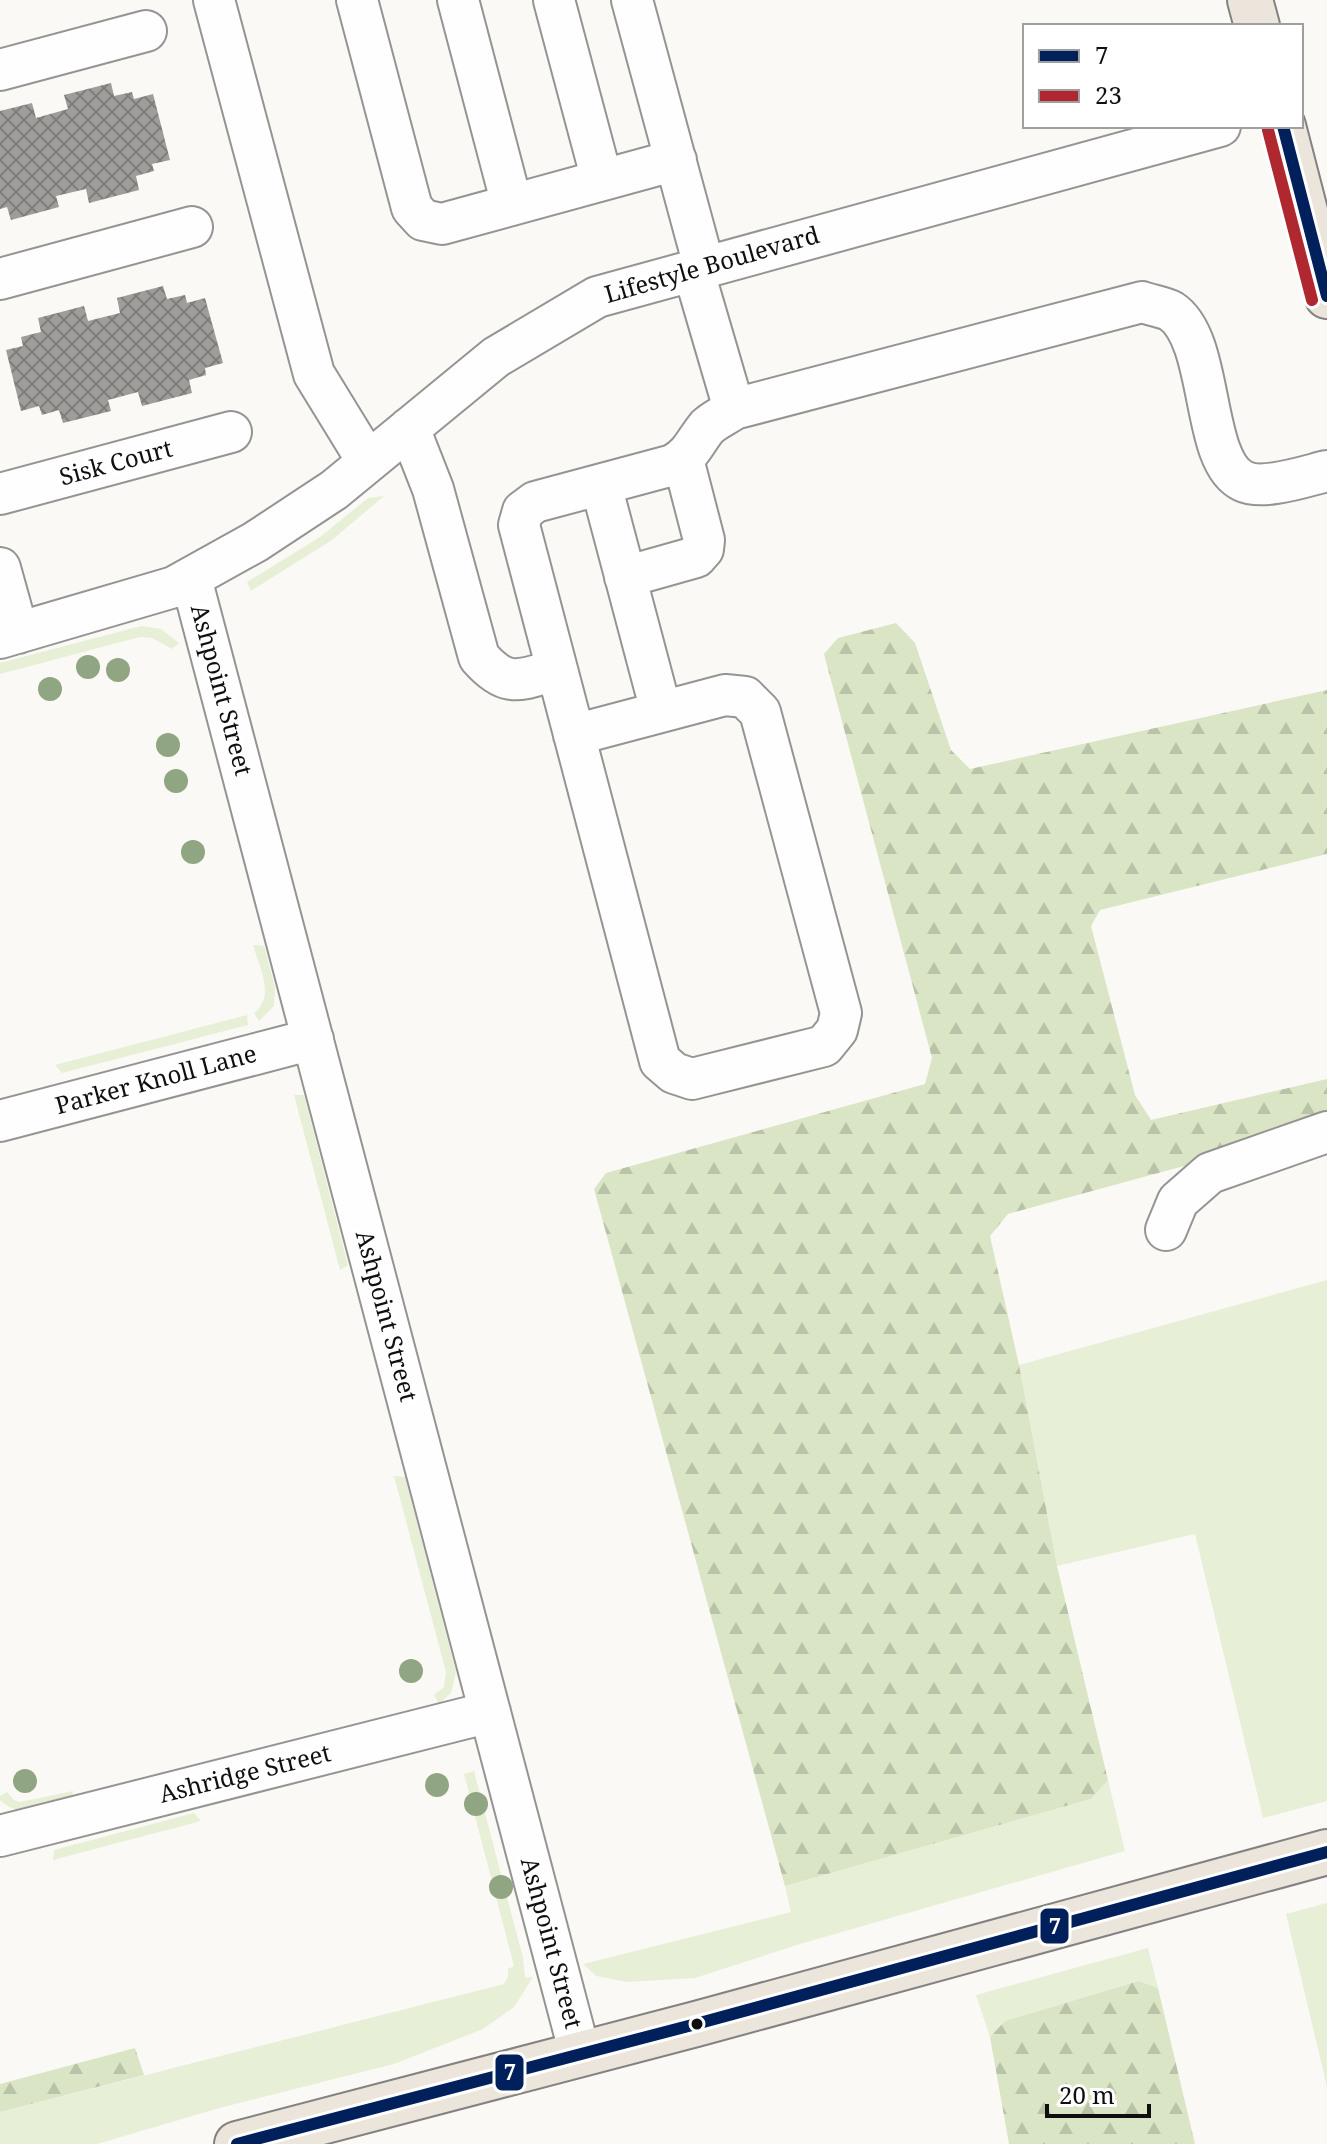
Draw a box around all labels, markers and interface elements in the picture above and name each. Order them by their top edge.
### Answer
legend [1023,24,1303,128]
text: 7 [1095,38,1108,71]
text: 23 [1095,78,1122,111]
street label: Lifestyle Boulevard [600,217,823,310]
street label: Sisk Court [56,431,176,492]
street label: Ashpoint Street [184,600,261,779]
street label: Parker Knoll Lane [51,1036,260,1121]
street label: Ashpoint Street [349,1226,426,1405]
street label: Ashridge Street [155,1735,334,1810]
street label: Ashpoint Street [514,1853,591,2032]
line badge: 7 [1039,1907,1070,1945]
text: 7 [1049,1910,1061,1940]
unlabelled marker [689,2016,705,2032]
line badge: 7 [494,2053,525,2092]
text: 7 [504,2056,516,2086]
scale bar [1047,2068,1149,2118]
text: 20 m [1059,2078,1115,2111]

